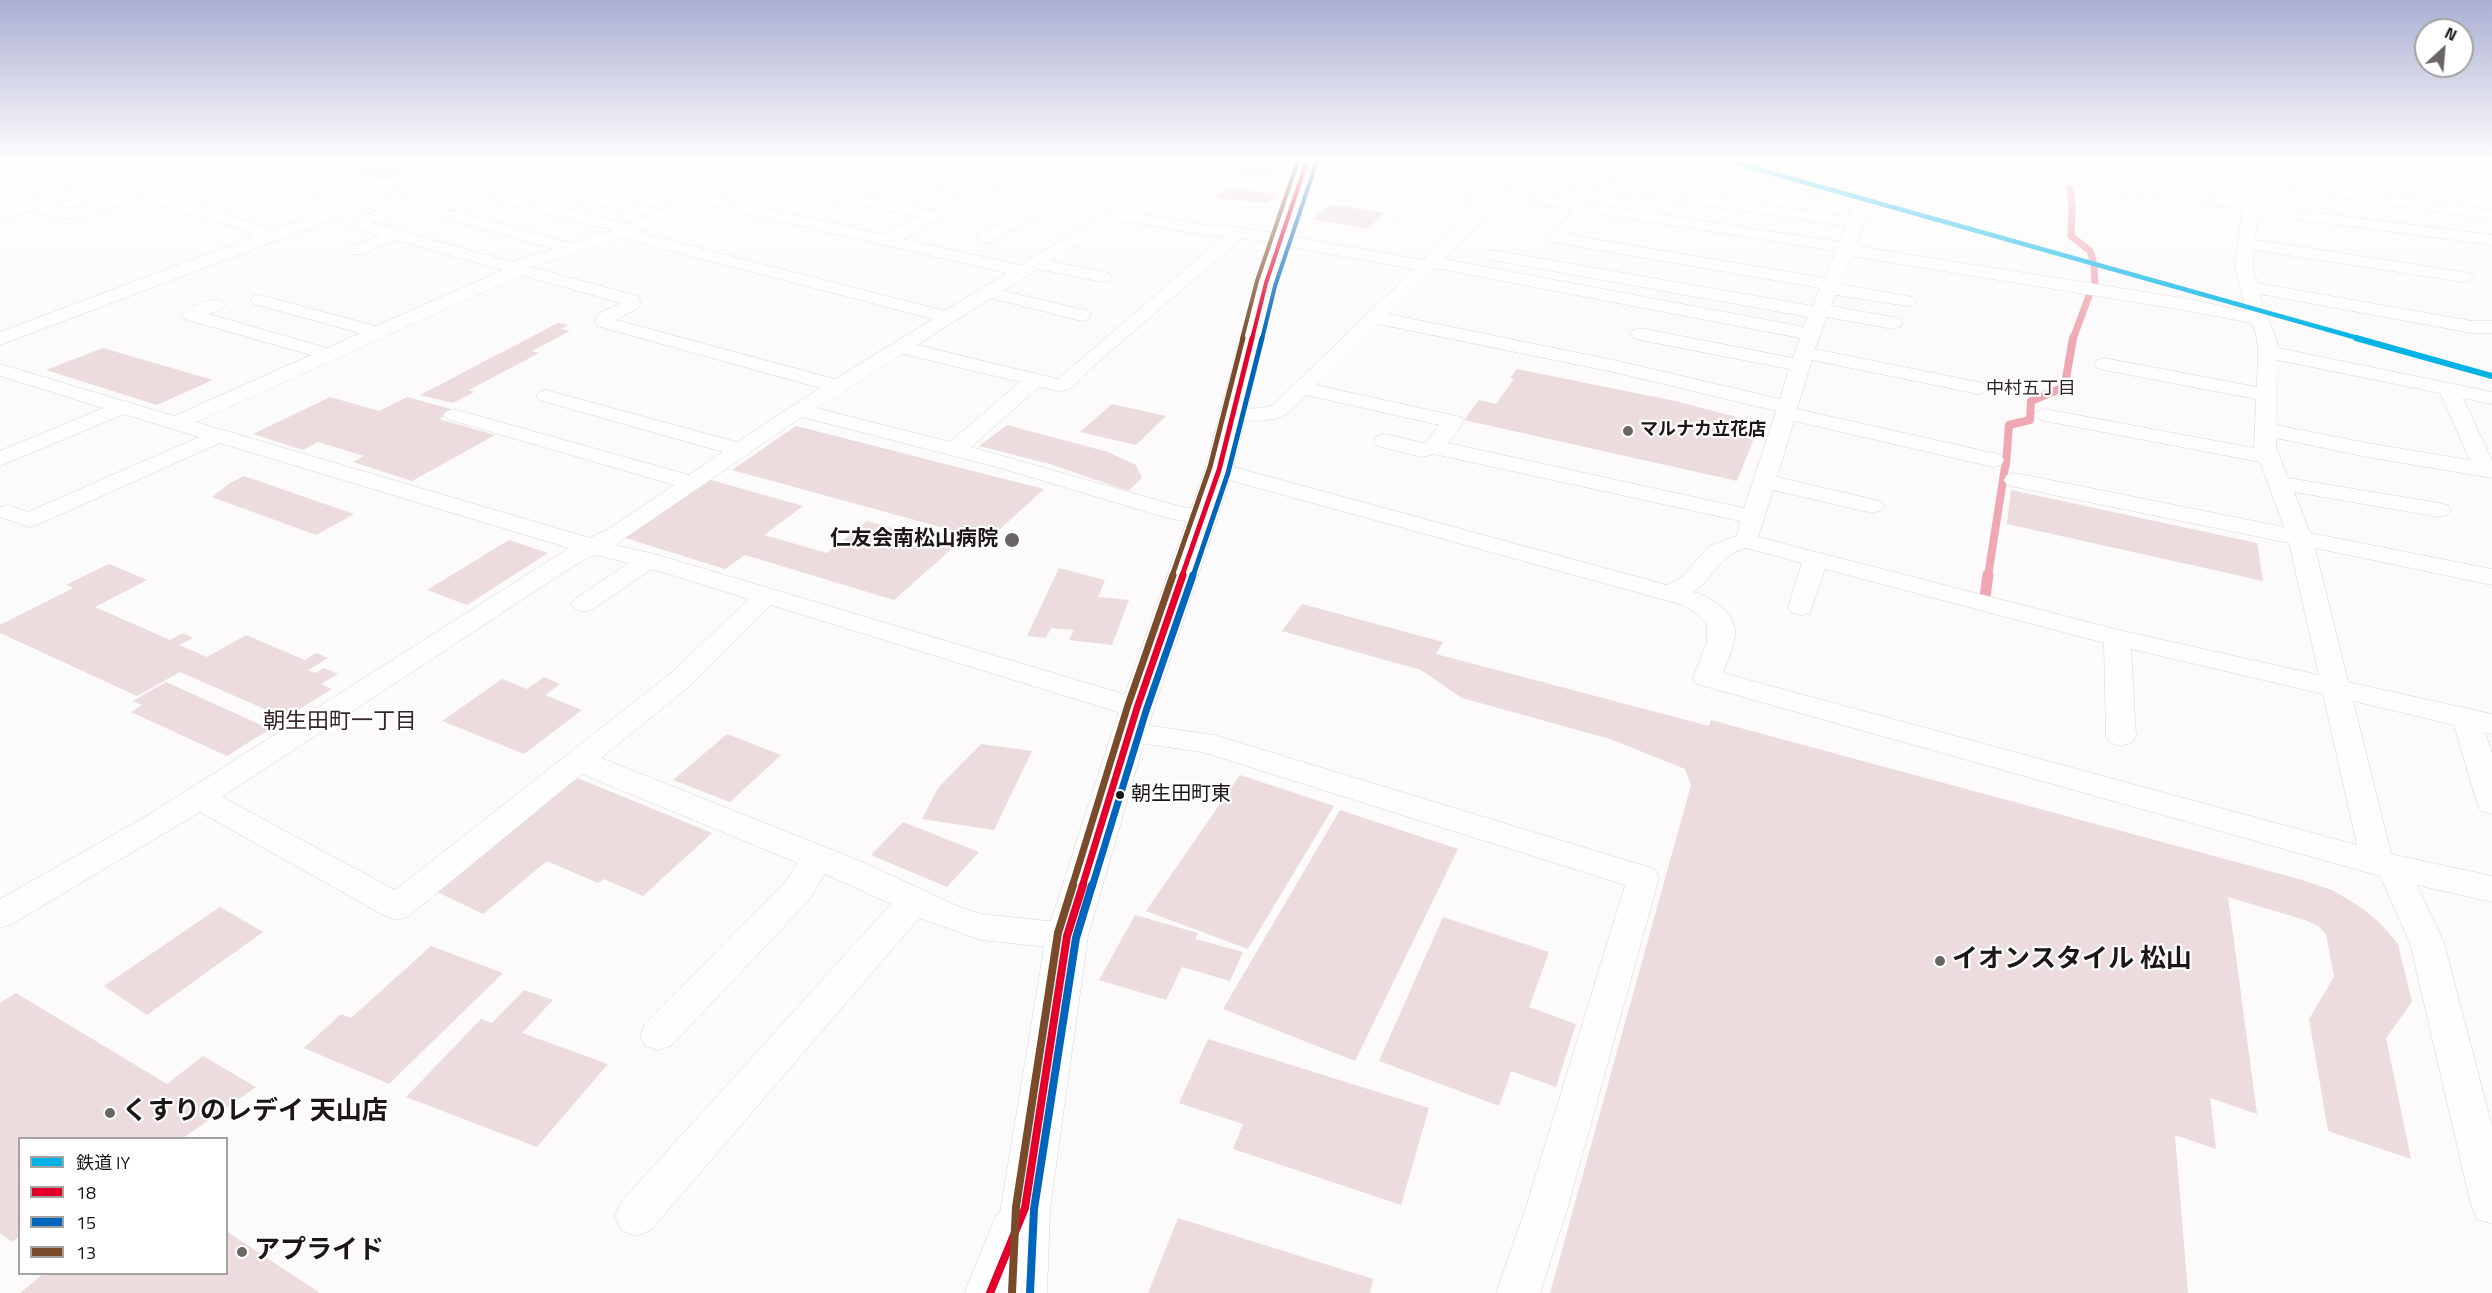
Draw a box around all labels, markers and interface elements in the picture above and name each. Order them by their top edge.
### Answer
north arrow [2414,18,2474,78]
text: N [2441,20,2461,47]
district label: 中村五丁目 [1986,379,2076,401]
place label: マルナカ立花店 [1640,420,1766,442]
marker: マルナカ立花店 [1621,424,1635,438]
place label: 仁友会南松山病院 [830,527,998,553]
marker: 仁友会南松山病院 [1003,531,1021,549]
district label: 朝生田町一丁目 [263,710,417,736]
place label: 朝生田町東 [1131,783,1231,807]
marker: 朝生田町東 [1114,789,1126,801]
place label: イオンスタイル 松山 [1952,945,2192,977]
marker: イオンスタイル 松山 [1933,954,1947,968]
place label: くすりのレデイ 天山店 [122,1097,388,1129]
marker: くすりのレデイ 天山店 [103,1106,117,1120]
legend [18,1137,228,1275]
text: 鉄道 IY [76,1149,130,1176]
text: 18 [76,1179,96,1206]
text: 15 [76,1209,96,1236]
place label: アプライド [254,1236,384,1268]
text: 13 [76,1239,96,1266]
marker: アプライド [235,1245,249,1259]

